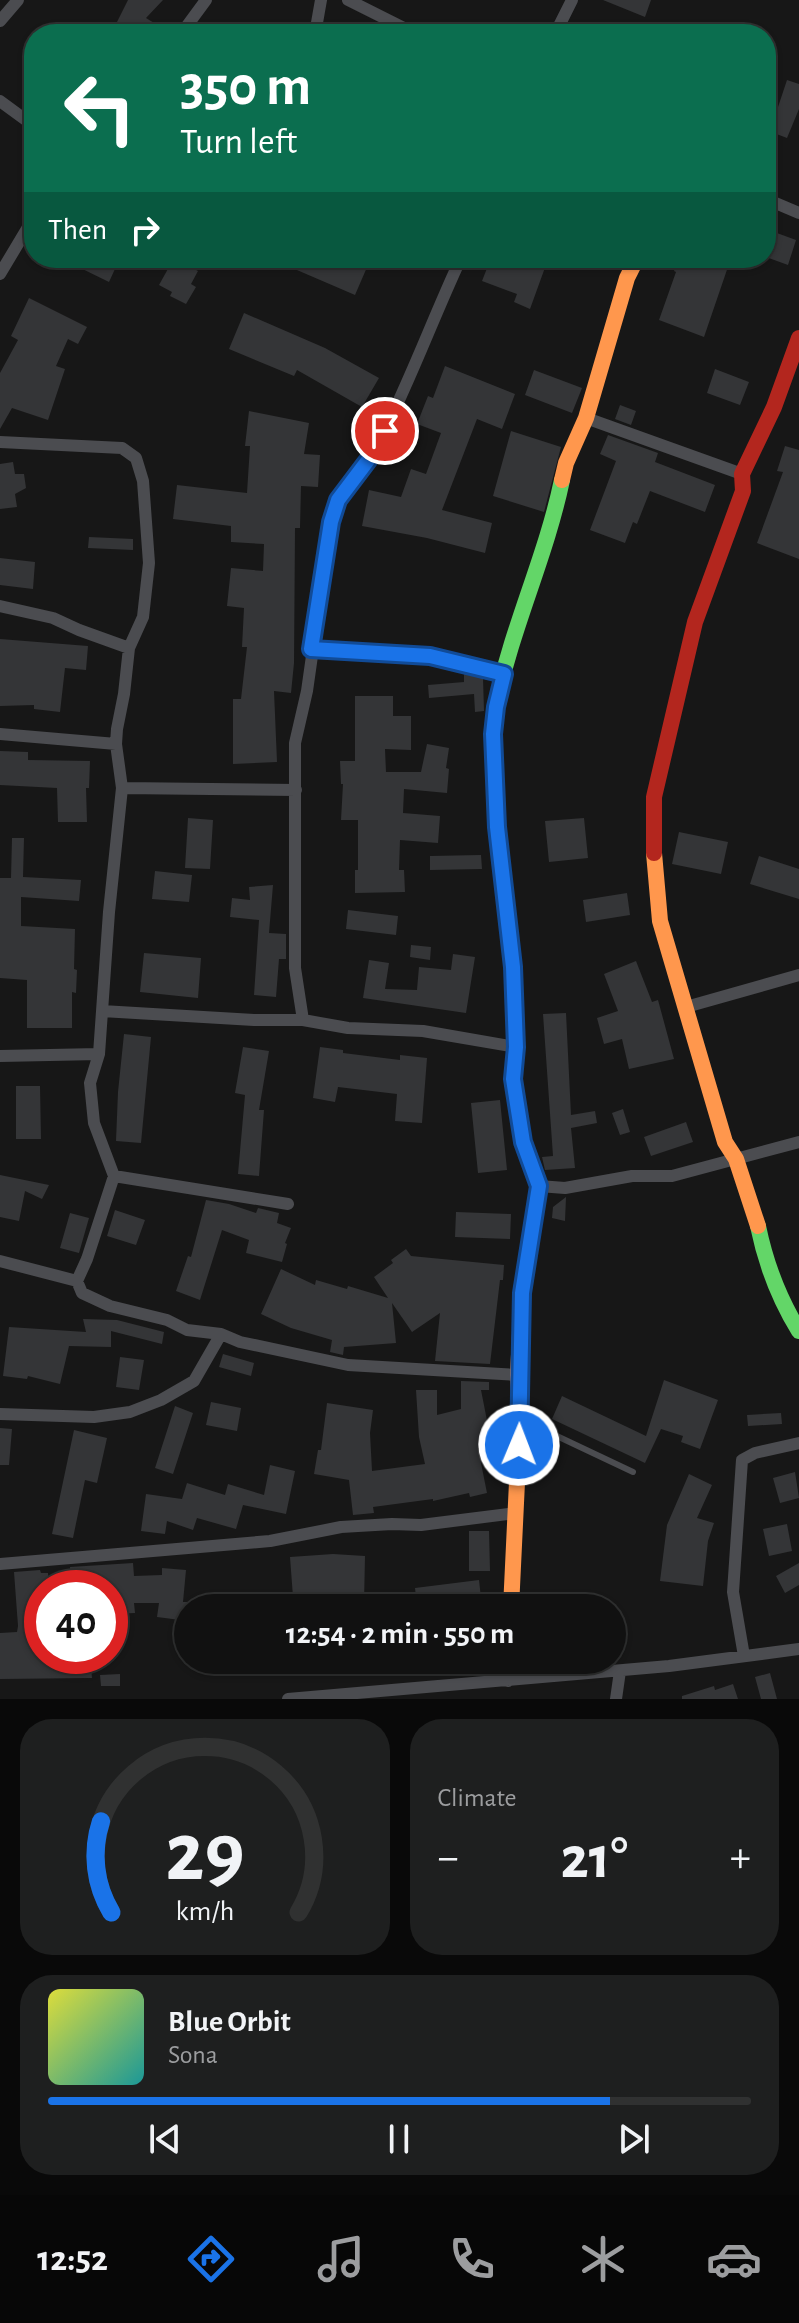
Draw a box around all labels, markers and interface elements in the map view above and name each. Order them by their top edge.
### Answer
icon: left [48,56,152,160]
text: 350 m [180,59,311,115]
text: Turn left [180,124,297,160]
icon: right [123,208,167,252]
text: Then [48,215,107,245]
pin [351,397,419,465]
icon: arrive [363,409,407,453]
position arrow [477,1403,561,1487]
speed limit sign: 40 [24,1570,128,1674]
text: 12:54 · 2 min · 550 m [286,1619,514,1649]
text: Climate [438,1785,516,1811]
text: 29 [165,1812,244,1896]
text: 21° [561,1829,628,1889]
text: − [438,1836,459,1880]
text: + [730,1836,751,1880]
text: km/h [175,1897,234,1926]
text: Blue Orbit [168,2007,291,2037]
text: Sona [168,2042,218,2068]
icon: previous [143,2117,187,2161]
icon: pause [377,2117,421,2161]
icon: next [612,2117,656,2161]
icon: directions [183,2231,239,2287]
icon: music [313,2231,369,2287]
icon: phone [444,2231,500,2287]
icon: climate [575,2231,631,2287]
icon: car [706,2231,762,2287]
text: 12:52 [37,2241,108,2277]

